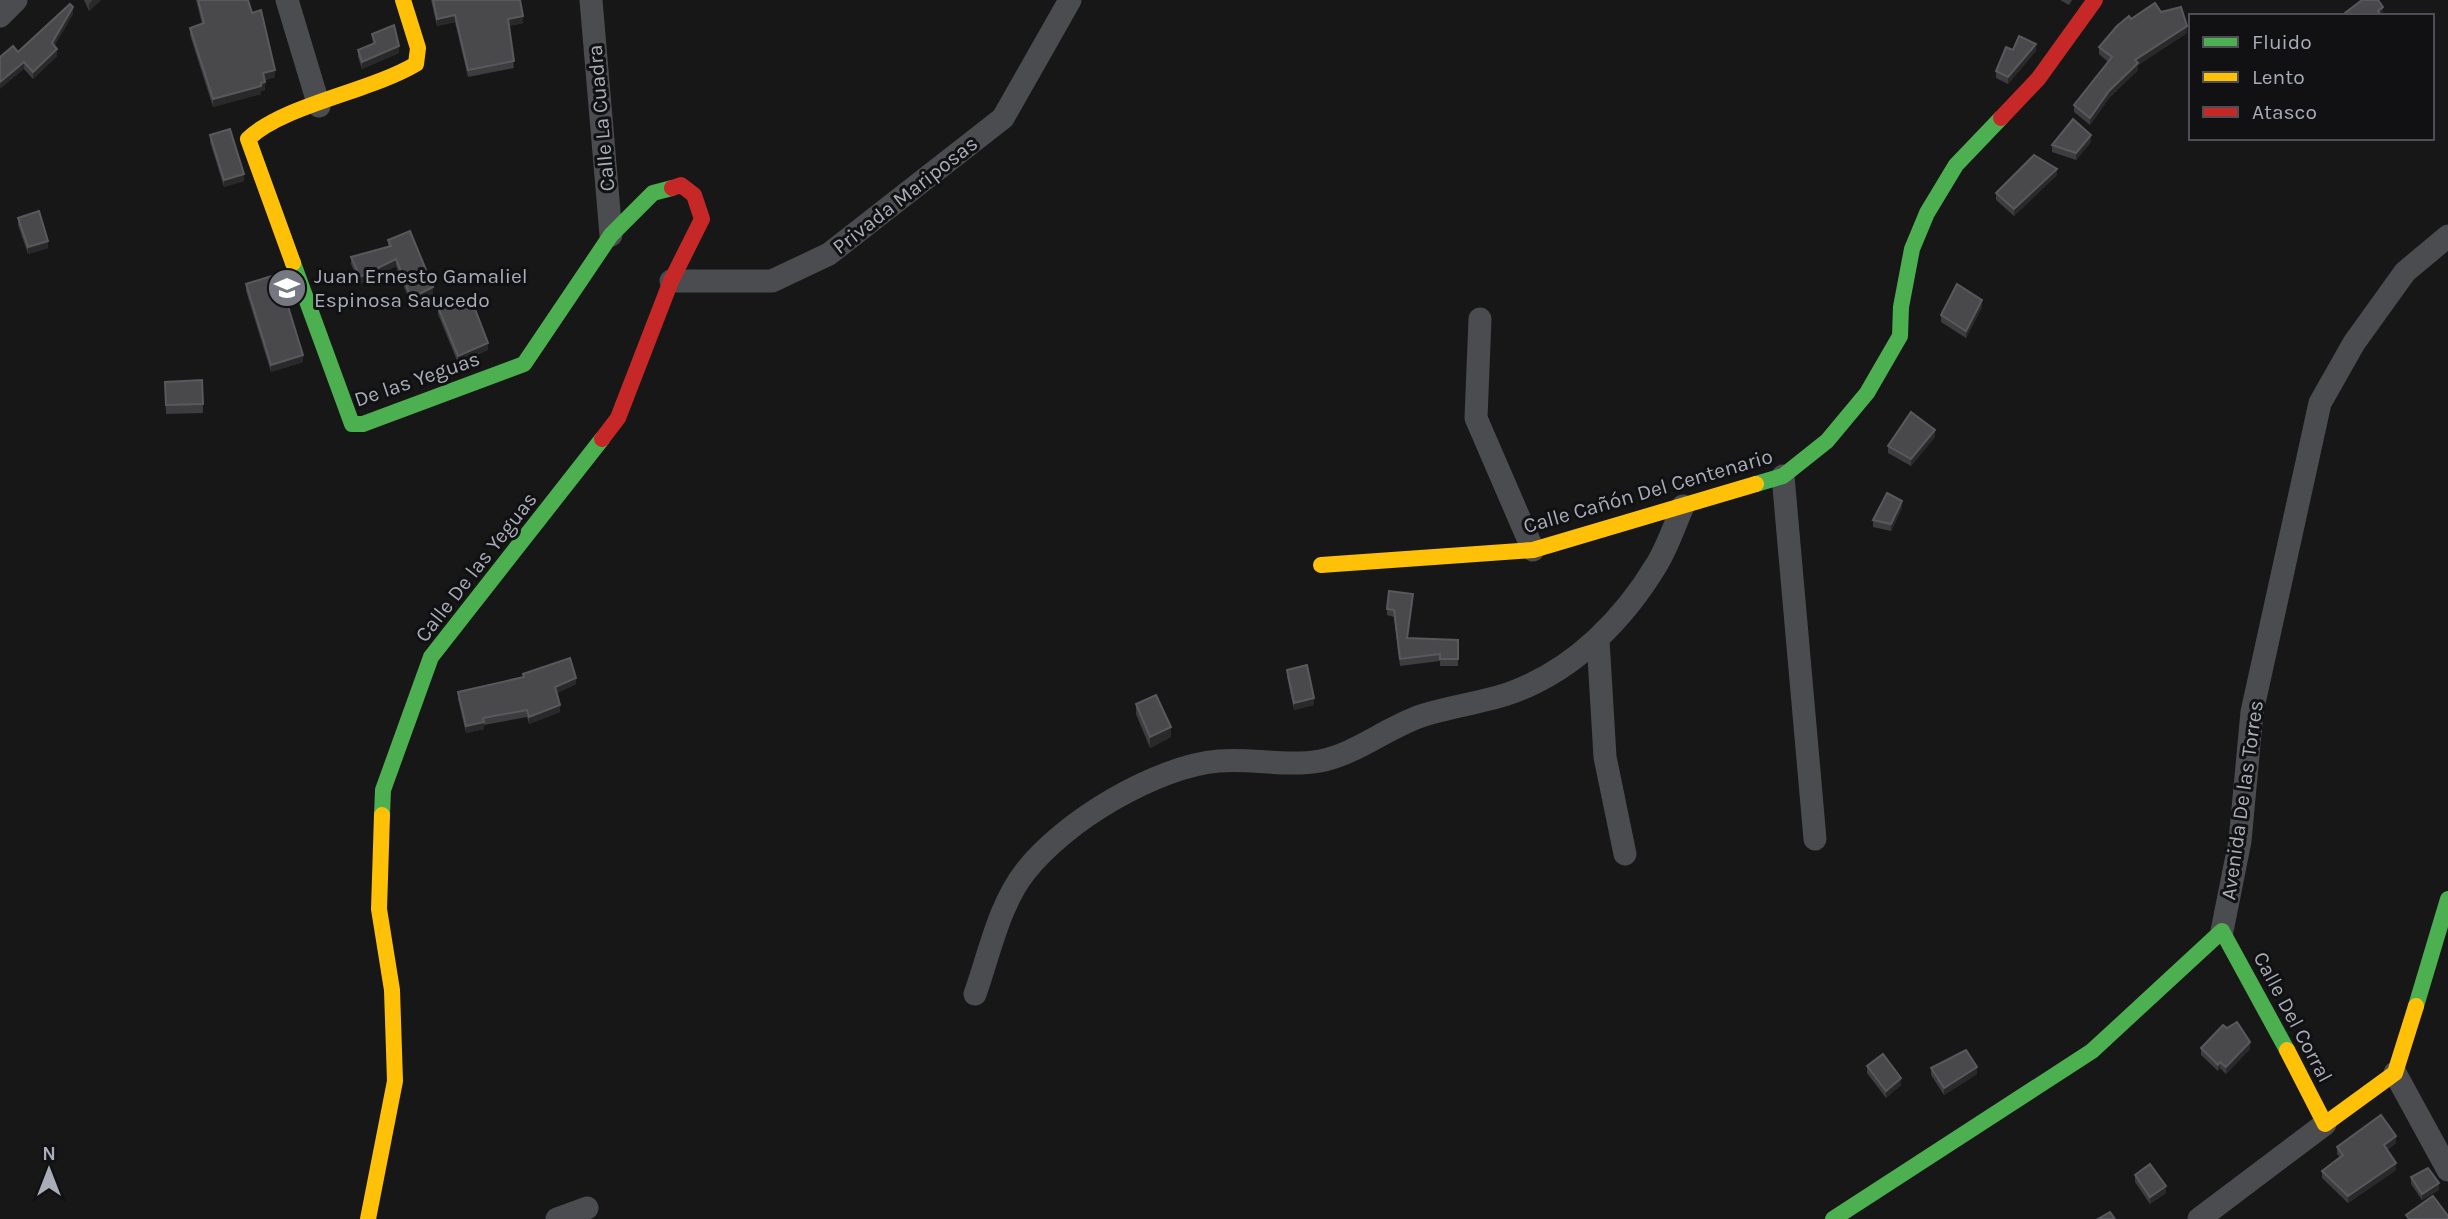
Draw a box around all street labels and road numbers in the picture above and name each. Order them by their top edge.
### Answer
street label: Calle La Cuadra [583,44,619,192]
street label: Privada Mariposas [828,131,982,259]
street label: De las Yeguas [351,346,483,412]
street label: Calle Cañón Del Centenario [1521,444,1775,538]
street label: Calle De las Yeguas [410,487,542,647]
street label: Avenida De las Torres [2216,699,2268,901]
street label: Calle Del Corral [2248,948,2338,1086]

